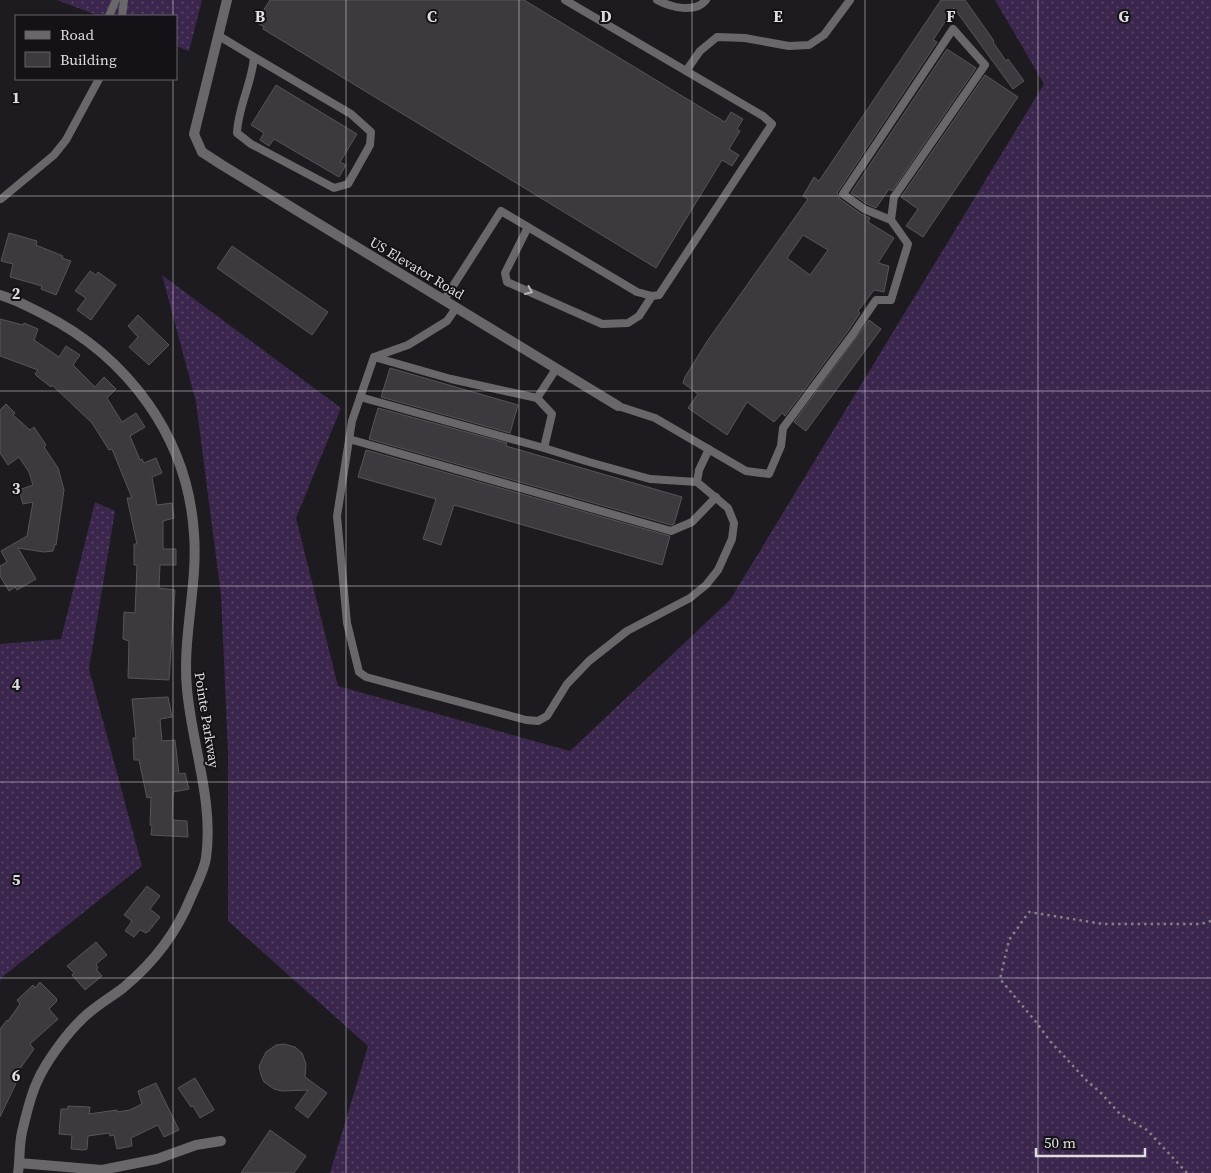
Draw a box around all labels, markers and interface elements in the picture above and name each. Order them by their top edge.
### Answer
text: B [255,5,266,27]
text: C [427,5,437,27]
text: D [600,5,612,27]
text: E [773,5,783,27]
text: F [946,5,956,27]
text: G [1119,5,1130,27]
legend [15,15,178,80]
text: Road [60,24,94,45]
text: Building [60,49,117,70]
text: 1 [12,86,20,108]
street label: US Elevator Road [366,232,468,304]
text: 2 [12,282,21,304]
one-way arrow [524,285,533,296]
text: 3 [12,477,21,499]
street label: Pointe Parkway [190,671,225,770]
text: 4 [12,673,21,695]
text: 5 [12,868,21,890]
text: 6 [12,1064,21,1086]
scale bar [1036,1126,1145,1158]
text: 50 m [1044,1132,1076,1153]

